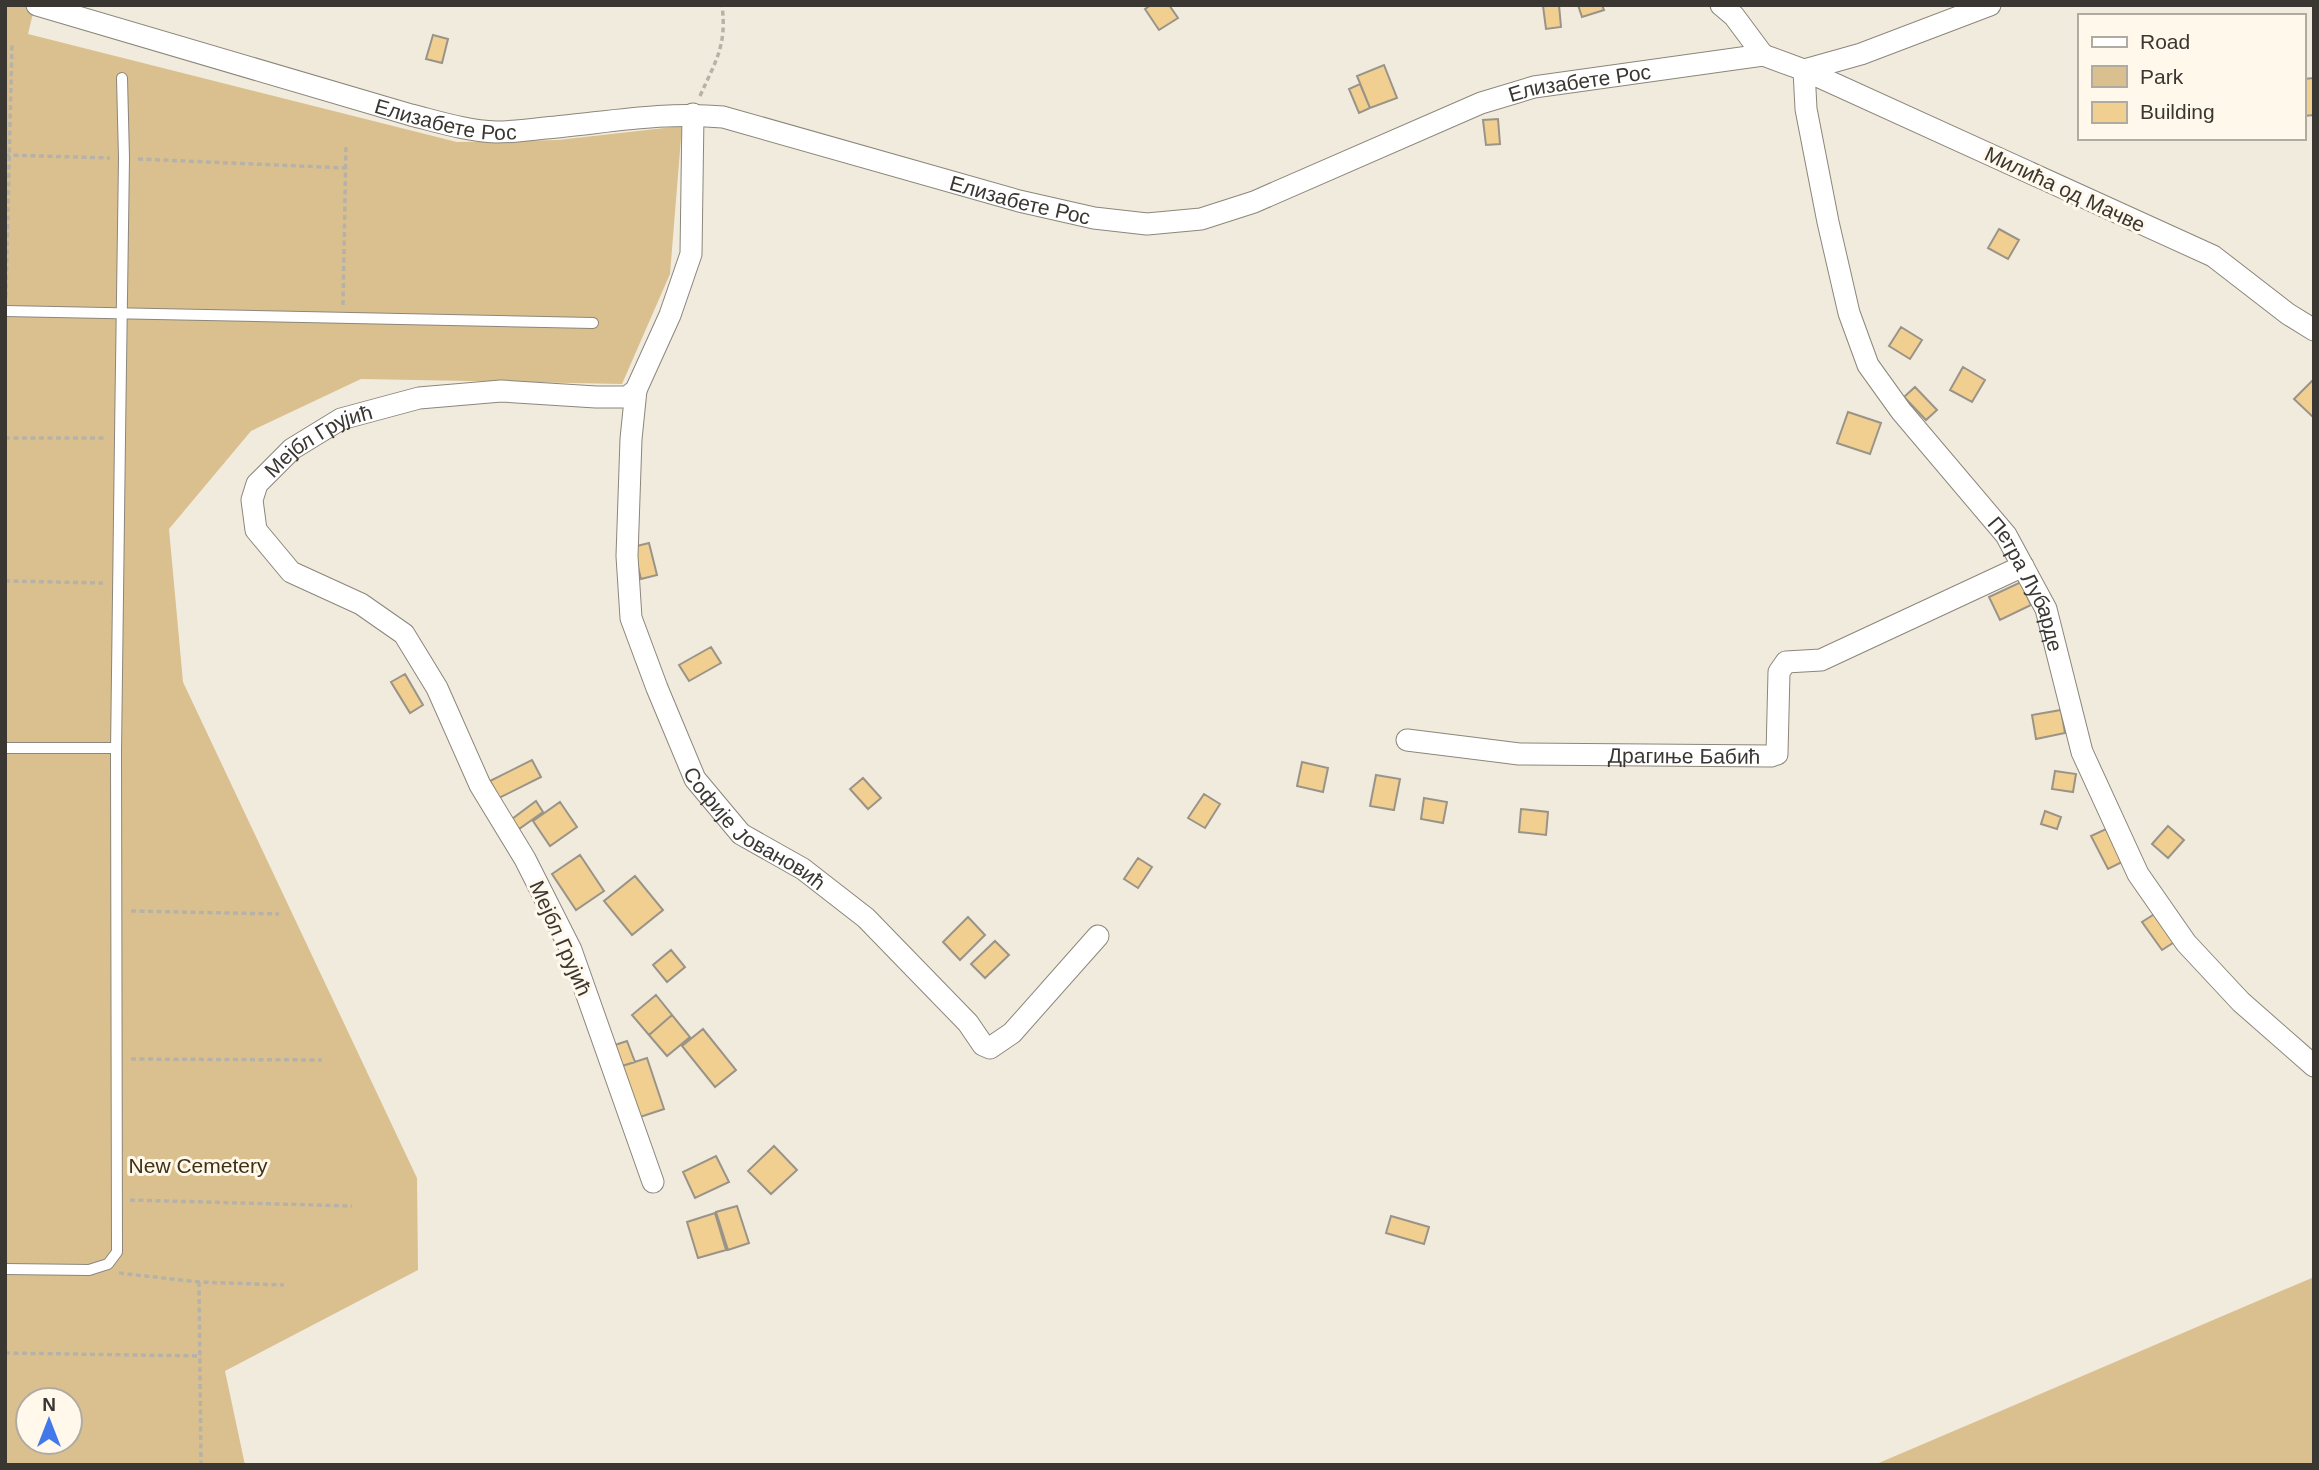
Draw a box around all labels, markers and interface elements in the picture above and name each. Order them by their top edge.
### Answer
legend [2078,14,2305,140]
text: Road [2140,30,2190,53]
street label: Елизабете Рос [1505,59,1652,106]
text: Park [2140,65,2184,88]
street label: Елизабете Рос [372,94,517,144]
text: Building [2140,100,2215,123]
street label: Милића од Мачве [1981,142,2149,236]
street label: Елизабете Рос [947,170,1093,228]
street label: Мејбл Грујић [260,400,375,481]
street label: Петра Лубарде [1984,512,2068,654]
street label: Драгиње Бабић [1608,743,1760,767]
street label: Софије Јовановић [680,763,830,894]
street label: Мејбл Грујић [525,877,597,999]
park label: New Cemetery [129,1154,268,1177]
north arrow [14,1386,84,1456]
text: N [42,1394,56,1415]

